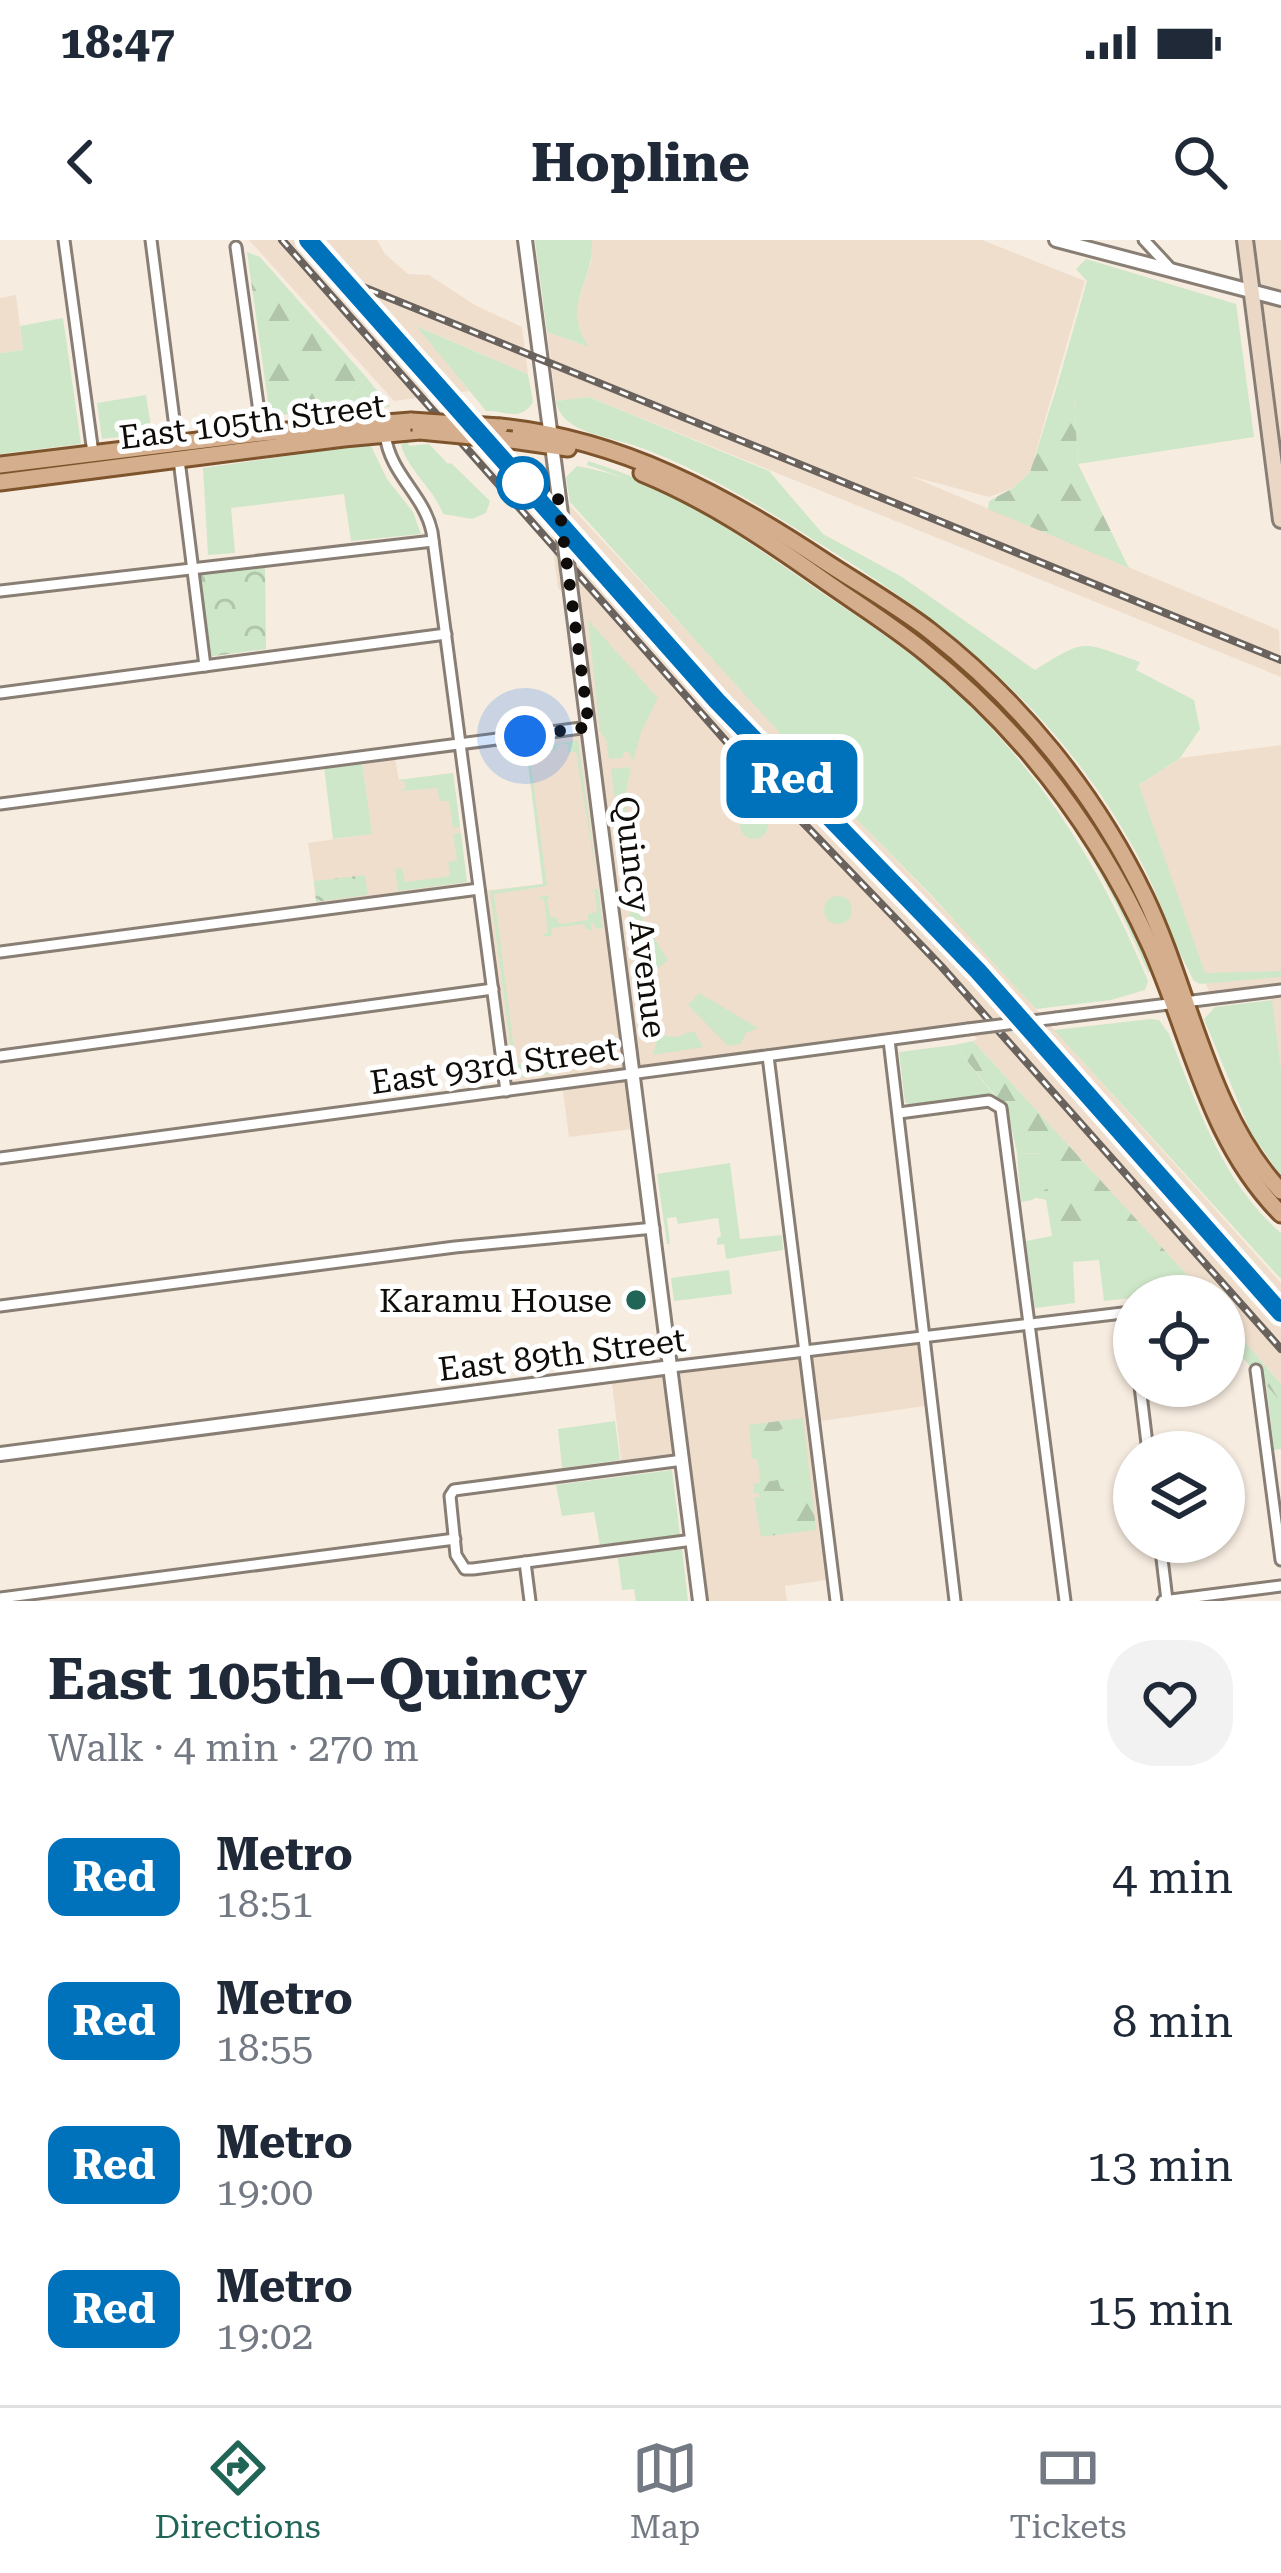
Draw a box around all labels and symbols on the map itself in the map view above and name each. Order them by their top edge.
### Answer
street label: East 105th Street [117,386,387,457]
unlabelled marker [498,458,548,508]
your location [495,706,555,766]
line badge: Red [723,740,861,818]
street label: Quincy Avenue [606,794,675,1040]
street label: East 93rd Street [368,1029,621,1102]
place label: Karamu House [379,1281,612,1320]
marker: Karamu House [623,1287,649,1313]
street label: East 89th Street [436,1320,688,1389]

